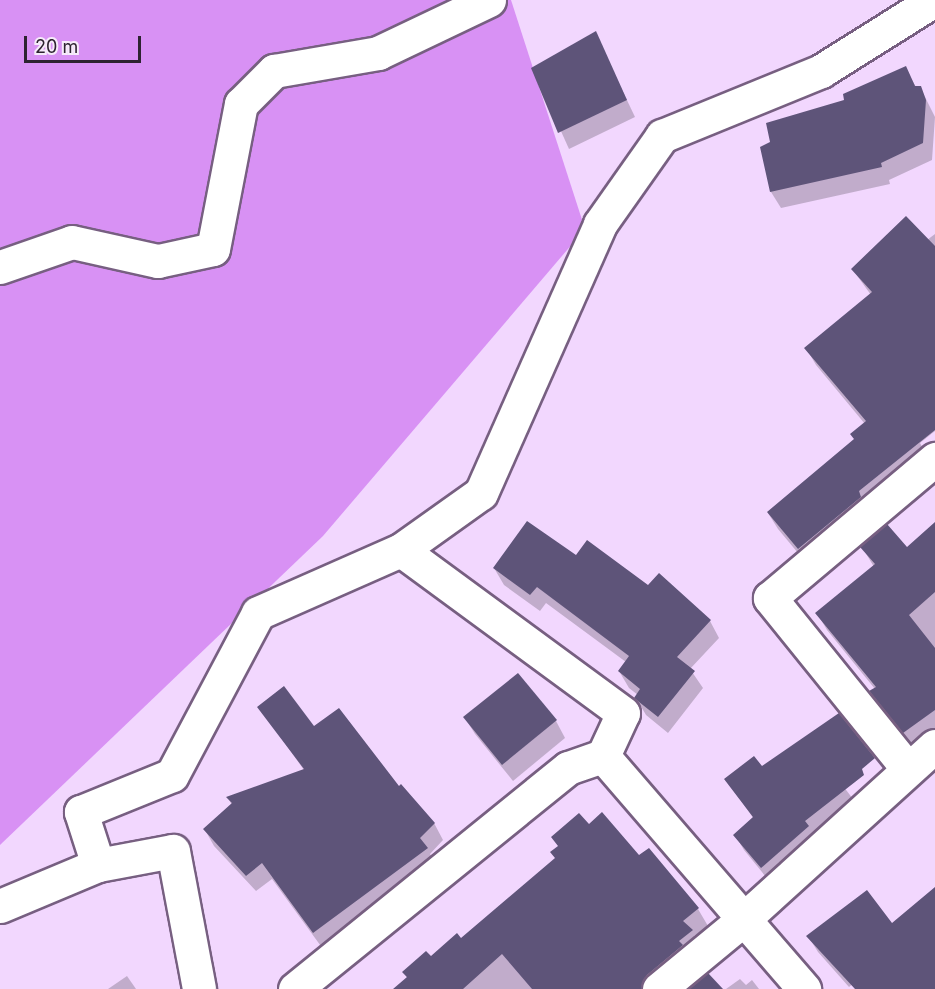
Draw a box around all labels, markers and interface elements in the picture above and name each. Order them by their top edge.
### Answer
scale bar [27,24,144,62]
text: 20 m [35,36,78,57]

